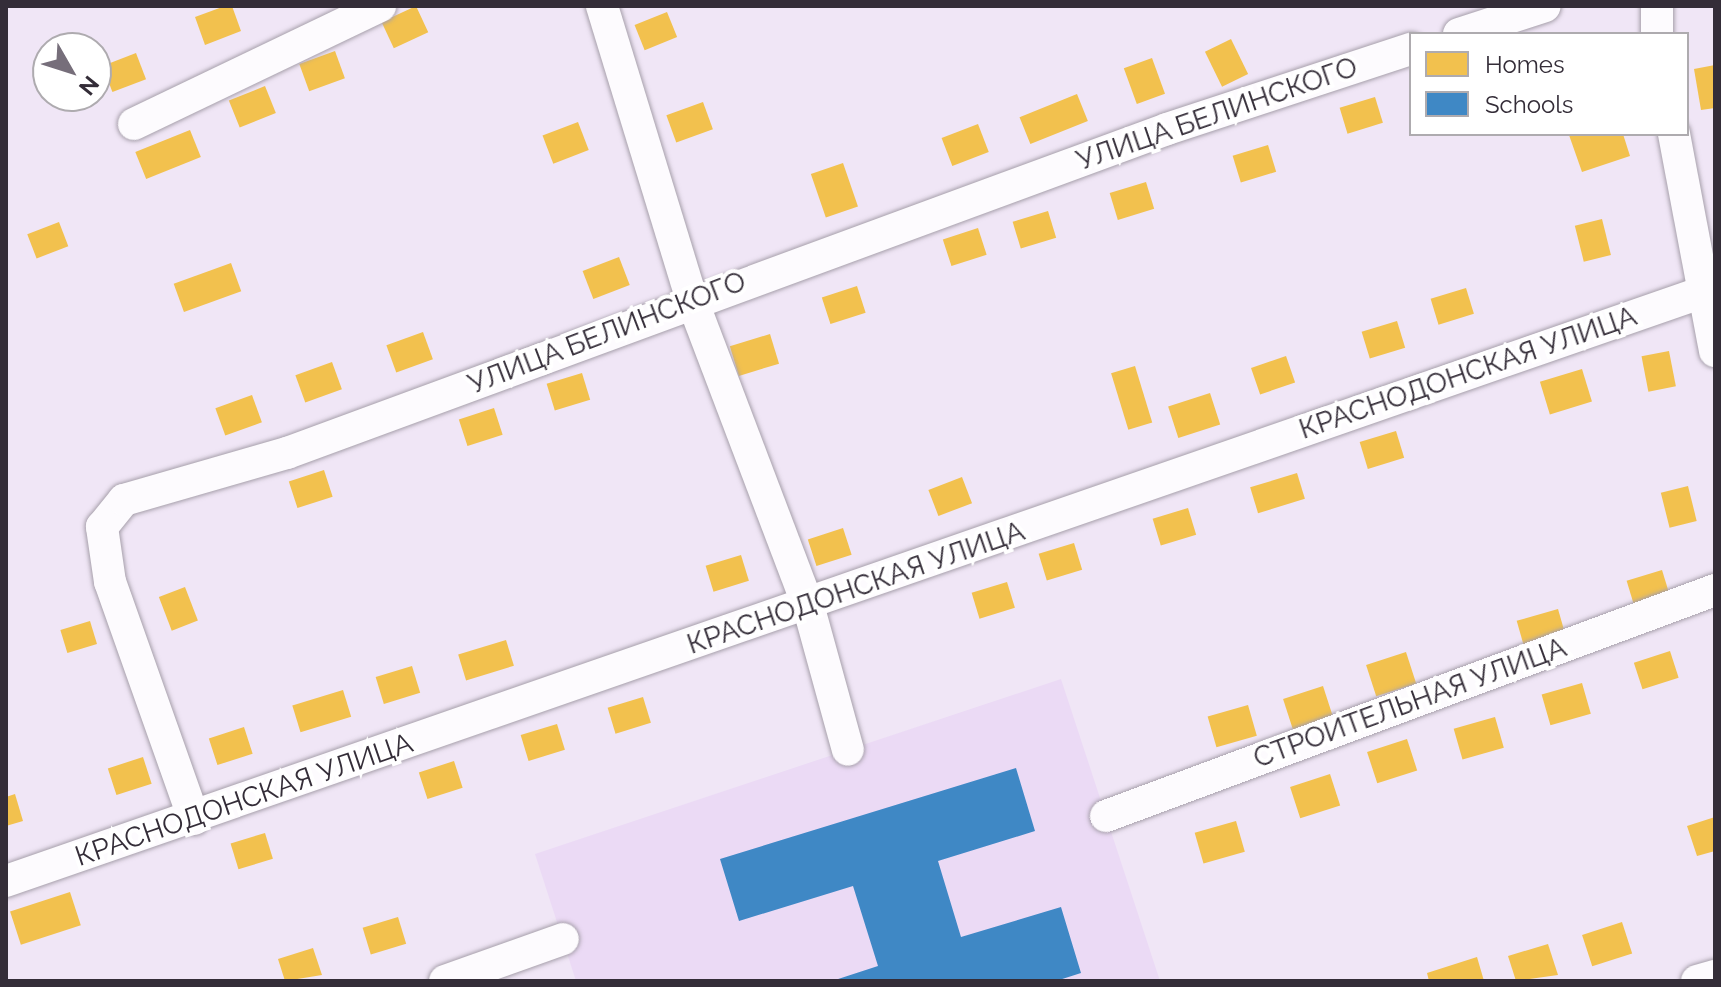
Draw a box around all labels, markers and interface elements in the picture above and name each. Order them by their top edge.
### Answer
north arrow [32,32,112,112]
legend [1409,32,1689,136]
street label: УЛИЦА БЕЛИНСКОГО [1072,50,1362,178]
text: Homes [1485,50,1565,79]
text: N [74,71,104,101]
text: Schools [1485,90,1573,119]
street label: УЛИЦА БЕЛИНСКОГО [463,264,751,402]
street label: КРАСНОДОНСКАЯ УЛИЦА [1295,299,1641,447]
street label: КРАСНОДОНСКАЯ УЛИЦА [683,514,1029,662]
street label: СТРОИТЕЛЬНАЯ УЛИЦА [1249,631,1571,775]
street label: КРАСНОДОНСКАЯ УЛИЦА [71,726,417,874]

